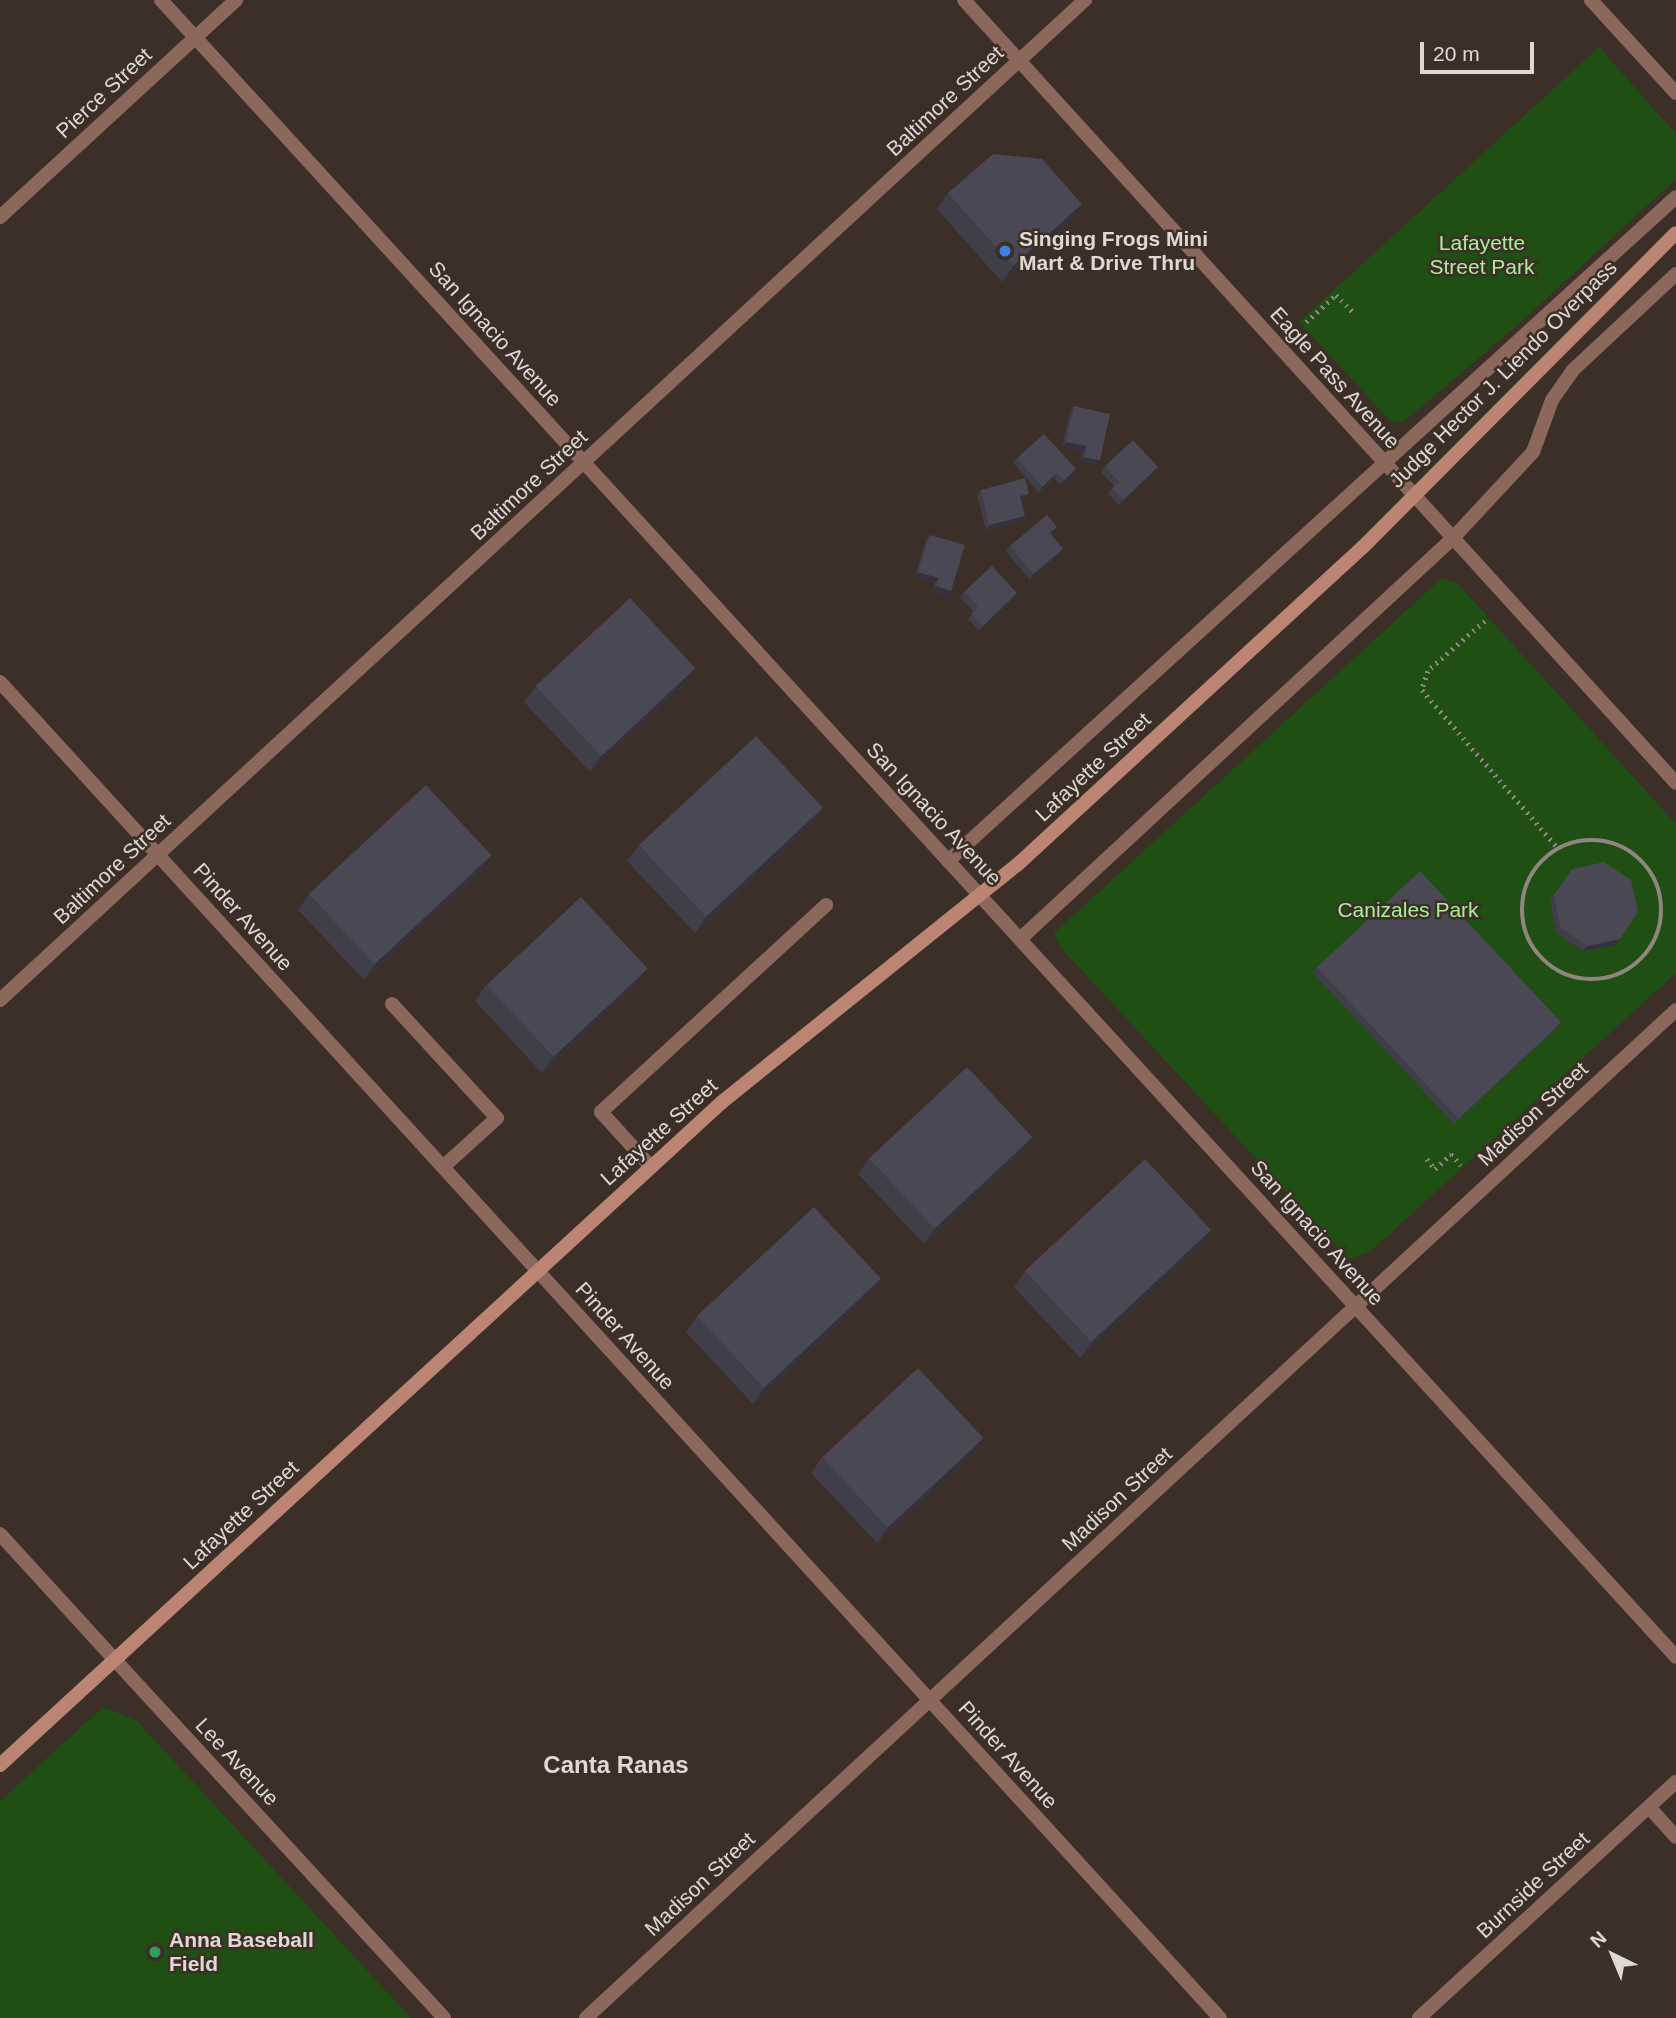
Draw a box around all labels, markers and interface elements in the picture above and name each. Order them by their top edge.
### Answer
scale bar [1424,28,1538,72]
street label: Baltimore Street [881,40,1009,162]
street label: Pierce Street [51,42,157,144]
text: 20 m [1433,42,1480,65]
place label: Singing Frogs Mini Mart & Drive Thru [1019,226,1208,276]
park label: Lafayette Street Park [1429,230,1535,280]
marker: Singing Frogs Mini Mart & Drive Thru [997,243,1013,259]
street label: Judge Hector J. Liendo Overpass [1384,255,1622,493]
street label: San Ignacio Avenue [423,256,567,412]
street label: Eagle Pass Avenue [1264,302,1406,454]
street label: Baltimore Street [465,424,593,546]
street label: Lafayette Street [1030,707,1156,827]
street label: San Ignacio Avenue [861,737,1007,891]
street label: Baltimore Street [48,808,176,930]
street label: Pinder Avenue [188,858,298,976]
park label: Canizales Park [1337,897,1479,923]
street label: Madison Street [1473,1057,1593,1171]
street label: Lafayette Street [595,1073,723,1191]
street label: San Ignacio Avenue [1245,1155,1389,1311]
street label: Pinder Avenue [570,1277,680,1395]
street label: Madison Street [1057,1442,1177,1556]
street label: Lafayette Street [178,1455,304,1575]
street label: Pinder Avenue [953,1696,1063,1814]
street label: Lee Avenue [190,1713,284,1811]
district label: Canta Ranas [543,1751,689,1779]
street label: Burnside Street [1471,1826,1595,1944]
street label: Madison Street [640,1827,760,1941]
north arrow [1578,1920,1648,1990]
place label: Anna Baseball Field [169,1927,314,1977]
text: N [1586,1927,1611,1952]
marker: Anna Baseball Field [147,1944,163,1960]

